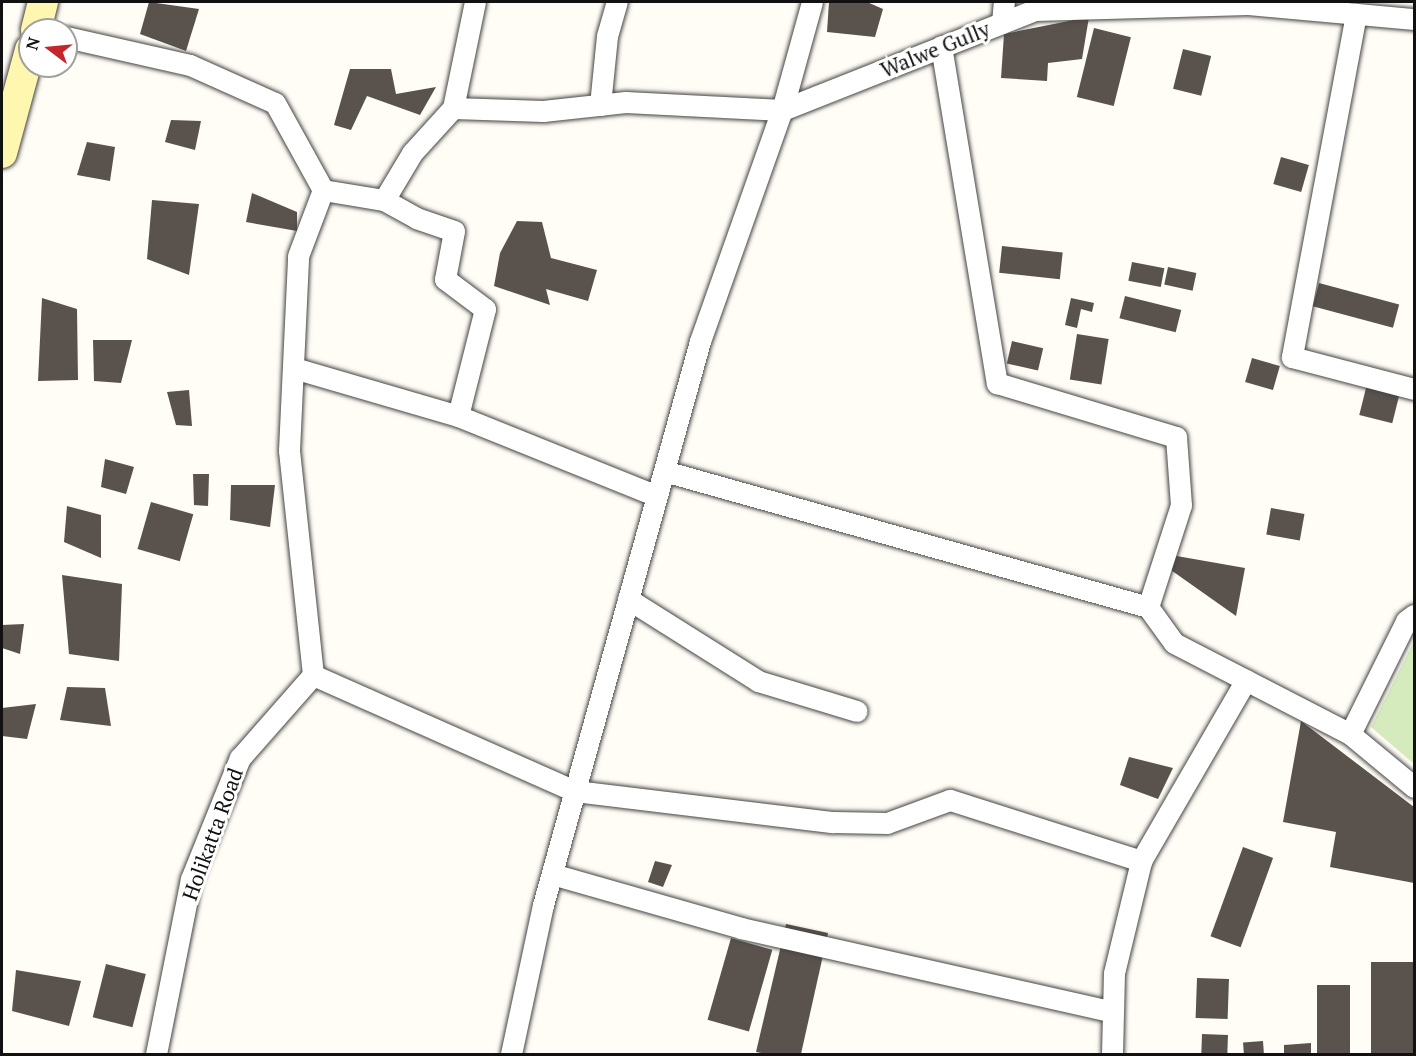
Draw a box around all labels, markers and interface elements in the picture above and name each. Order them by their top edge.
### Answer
street label: Walwe Gully [877,16,993,82]
north arrow [18,18,78,78]
text: N [20,35,45,52]
street label: Holikatta Road [176,764,248,904]

